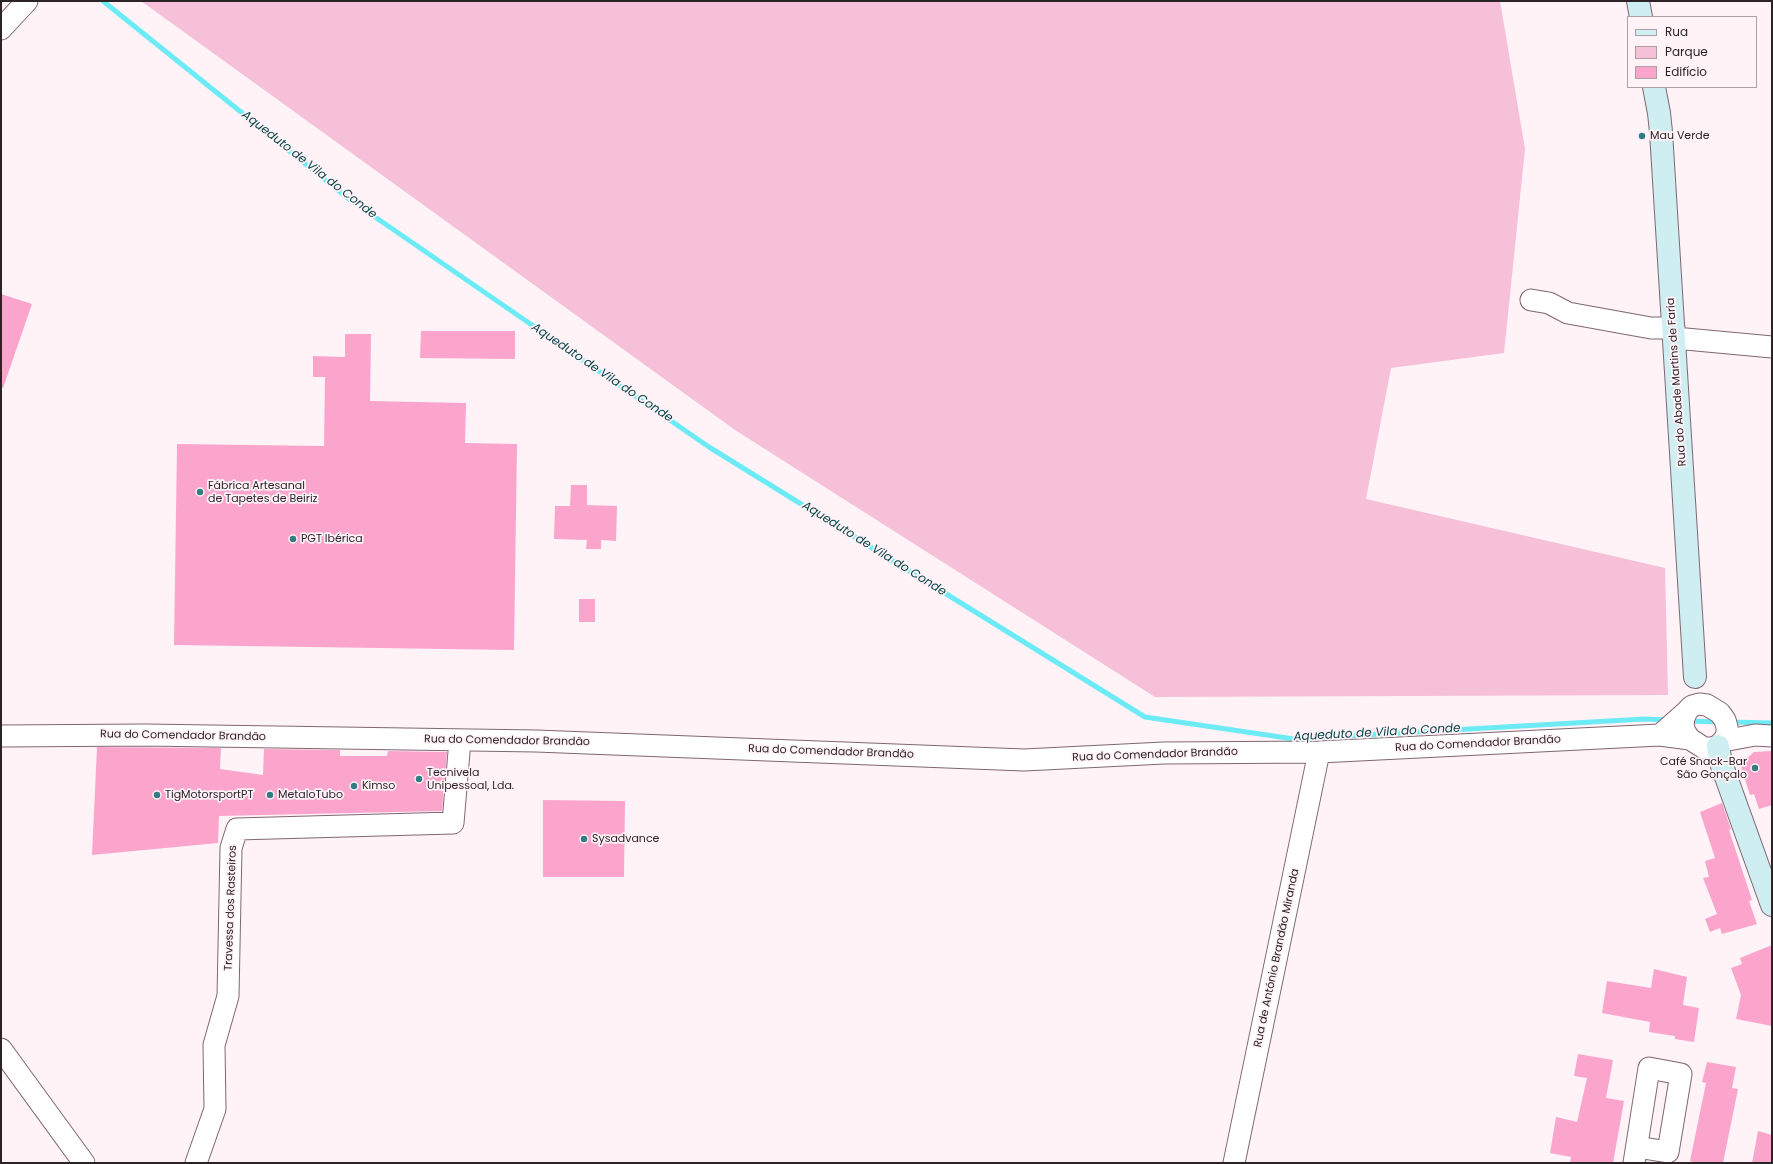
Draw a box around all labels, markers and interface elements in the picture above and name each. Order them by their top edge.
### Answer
legend [1627,16,1757,88]
text: Rua [1665,23,1688,40]
text: Parque [1665,43,1708,60]
text: Edifício [1665,63,1707,80]
water label: Aqueduto de Vila do Conde [239,108,379,222]
place label: Mau Verde [1650,129,1709,143]
marker: Mau Verde [1637,131,1647,141]
street label: Rua do Abade Martins de Faria [1665,297,1689,467]
water label: Aqueduto de Vila do Conde [529,320,675,426]
place label: Fábrica Artesanal de Tapetes de Beiriz [208,479,318,505]
marker: Fábrica Artesanal de Tapetes de Beiriz [195,487,205,497]
water label: Aqueduto de Vila do Conde [799,499,949,599]
place label: PGT Ibérica [301,532,363,546]
marker: PGT Ibérica [288,534,298,544]
water label: Aqueduto de Vila do Conde [1293,721,1461,745]
street label: Rua do Comendador Brandão [100,728,266,744]
street label: Rua do Comendador Brandão [424,733,590,749]
street label: Rua do Comendador Brandão [1395,733,1561,755]
street label: Rua do Comendador Brandão [748,743,914,761]
street label: Rua do Comendador Brandão [1072,746,1238,764]
place label: Café Snack-Bar São Gonçalo [1660,755,1747,781]
marker: Café Snack-Bar São Gonçalo [1750,763,1760,773]
place label: Tecnivela Unipessoal, Lda. [427,766,514,792]
marker: Tecnivela Unipessoal, Lda. [414,774,424,784]
place label: Kimso [362,779,395,793]
marker: Kimso [349,781,359,791]
place label: TigMotorsportPT [165,788,253,802]
place label: MetaloTubo [278,788,343,802]
marker: TigMotorsportPT [152,790,162,800]
marker: MetaloTubo [265,790,275,800]
place label: Sysadvance [592,832,659,846]
marker: Sysadvance [579,834,589,844]
street label: Travessa dos Rasteiros [222,845,240,971]
street label: Rua de António Brandão Miranda [1252,867,1302,1049]

